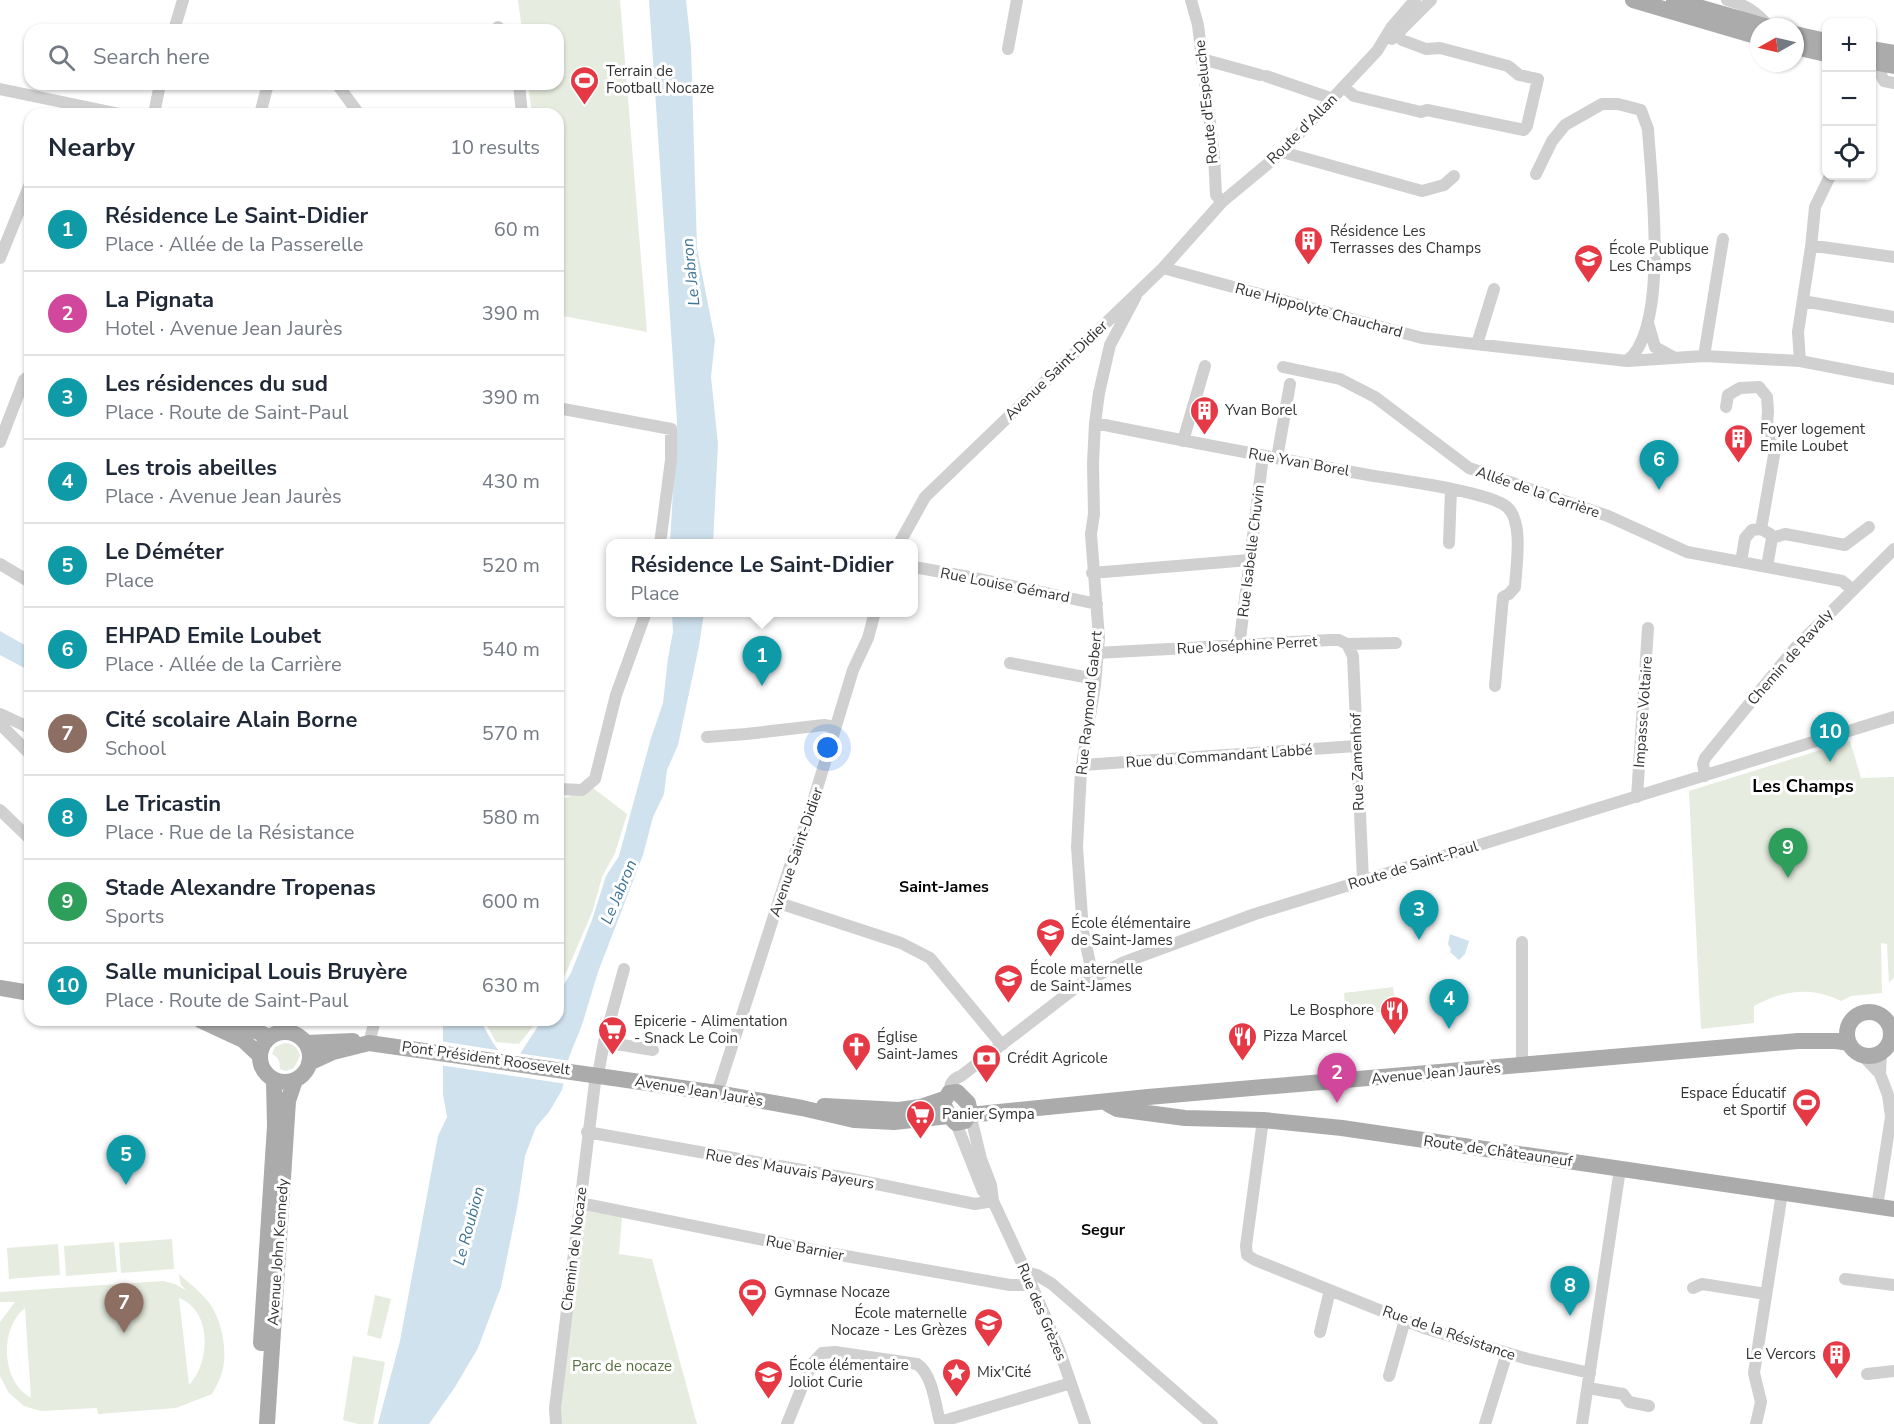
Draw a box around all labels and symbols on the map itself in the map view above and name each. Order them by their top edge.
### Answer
north arrow [1750,18,1804,72]
street label: Route d'Espeluche [1190,39,1222,165]
place label: Terrain de Football Nocaze [606,61,714,98]
sports icon: Terrain de Football Nocaze [569,64,601,106]
street label: Route d'Allan [1262,89,1342,169]
place label: Résidence Les Terrasses des Champs [1330,221,1481,258]
building icon: Résidence Les Terrasses des Champs [1293,224,1325,266]
water label: Le Jabron [677,237,705,307]
place label: École Publique Les Champs [1609,239,1709,276]
school or university icon: École Publique Les Champs [1572,242,1604,284]
street label: Rue Hippolyte Chauchard [1233,278,1405,342]
street label: Avenue Saint-Didier [1000,315,1112,424]
building icon: Yvan Borel [1188,394,1220,436]
place label: Yvan Borel [1224,400,1298,420]
place label: Foyer logement Emile Loubet [1760,419,1866,456]
building icon: Foyer logement Emile Loubet [1723,422,1755,464]
pin: 6 [1640,440,1678,490]
street label: Rue Yvan Borel [1247,443,1352,481]
street label: Allée de la Carrière [1473,461,1603,523]
street label: Rue Isabelle Chuvin [1233,484,1269,618]
street label: Rue Louise Gémard [939,563,1071,607]
street label: Chemin de Ravaly [1743,604,1838,709]
street label: Rue Raymond Gabert [1071,629,1107,776]
street label: Rue Joséphine Perret [1176,631,1319,659]
pin: 1 [742,636,782,686]
street label: Impasse Voltaire [1629,656,1657,768]
street label: Rue Zamenhof [1345,712,1369,811]
pin: 10 [1810,712,1850,762]
your location [813,733,842,762]
street label: Rue du Commandant Labbé [1125,739,1313,773]
district label: Les Champs [1752,774,1854,798]
street label: Avenue Saint-Didier [764,784,828,919]
pin: 9 [1768,828,1808,878]
street label: Route de Saint-Paul [1346,836,1481,894]
water label: Le Jabron [596,856,642,928]
district label: Saint-James [899,876,989,898]
pin: 3 [1400,890,1438,940]
place label: École élémentaire de Saint-James [1071,913,1191,950]
school or university icon: École élémentaire de Saint-James [1034,916,1066,958]
place label: École maternelle de Saint-James [1030,959,1143,996]
school or university icon: École maternelle de Saint-James [993,962,1025,1004]
pin: 4 [1430,980,1468,1029]
restaurant icon: Le Bosphore [1379,994,1411,1036]
place label: Le Bosphore [1290,1000,1374,1020]
place label: Epicerie - Alimentation - Snack Le Coin [634,1011,788,1048]
supermarket icon: Epicerie - Alimentation - Snack Le Coin [597,1014,629,1056]
restaurant icon: Pizza Marcel [1226,1020,1258,1062]
place label: Pizza Marcel [1263,1026,1347,1046]
place label: Église Saint-James [877,1027,958,1064]
church icon: Église Saint-James [840,1030,872,1072]
street label: Pont Président Roosevelt [401,1036,572,1080]
bank icon: Crédit Agricole [970,1042,1002,1084]
place label: Crédit Agricole [1007,1048,1108,1068]
pin: 2 [1318,1054,1356,1103]
street label: Avenue Jean Jaurès [1370,1057,1502,1089]
street label: Avenue Jean Jaurès [633,1071,765,1111]
place label: Espace Éducatif et Sportif [1680,1083,1787,1120]
sports icon: Espace Éducatif et Sportif [1791,1086,1823,1128]
supermarket icon: Panier Sympa [905,1098,937,1140]
place label: Panier Sympa [942,1104,1035,1124]
street label: Route de Châteauneuf [1422,1131,1575,1171]
pin: 5 [106,1136,146,1185]
street label: Rue des Mauvais Payeurs [704,1144,876,1194]
street label: Avenue John Kennedy [263,1177,293,1326]
water label: Le Roubion [448,1184,490,1268]
street label: Chemin de Nocaze [556,1186,592,1312]
district label: Segur [1081,1219,1126,1241]
street label: Rue Barnier [764,1231,846,1265]
street label: Rue des Grèzes [1012,1260,1072,1364]
pin: 8 [1550,1266,1590,1316]
sports icon: Gymnase Nocaze [737,1276,769,1318]
place label: Gymnase Nocaze [774,1282,890,1302]
pin: 7 [104,1284,144,1333]
street label: Rue de la Résistance [1380,1301,1518,1365]
place label: École maternelle Nocaze - Les Grèzes [831,1303,967,1340]
school or university icon: École maternelle Nocaze - Les Grèzes [972,1306,1004,1348]
building icon: Le Vercors [1821,1338,1853,1380]
place label: Le Vercors [1746,1344,1816,1364]
place label: École élémentaire Joliot Curie [788,1355,909,1392]
park label: Parc de nocaze [572,1356,672,1376]
place icon: Mix'Cité [940,1356,972,1398]
school or university icon: École élémentaire Joliot Curie [752,1358,784,1400]
place label: Mix'Cité [977,1362,1031,1382]

